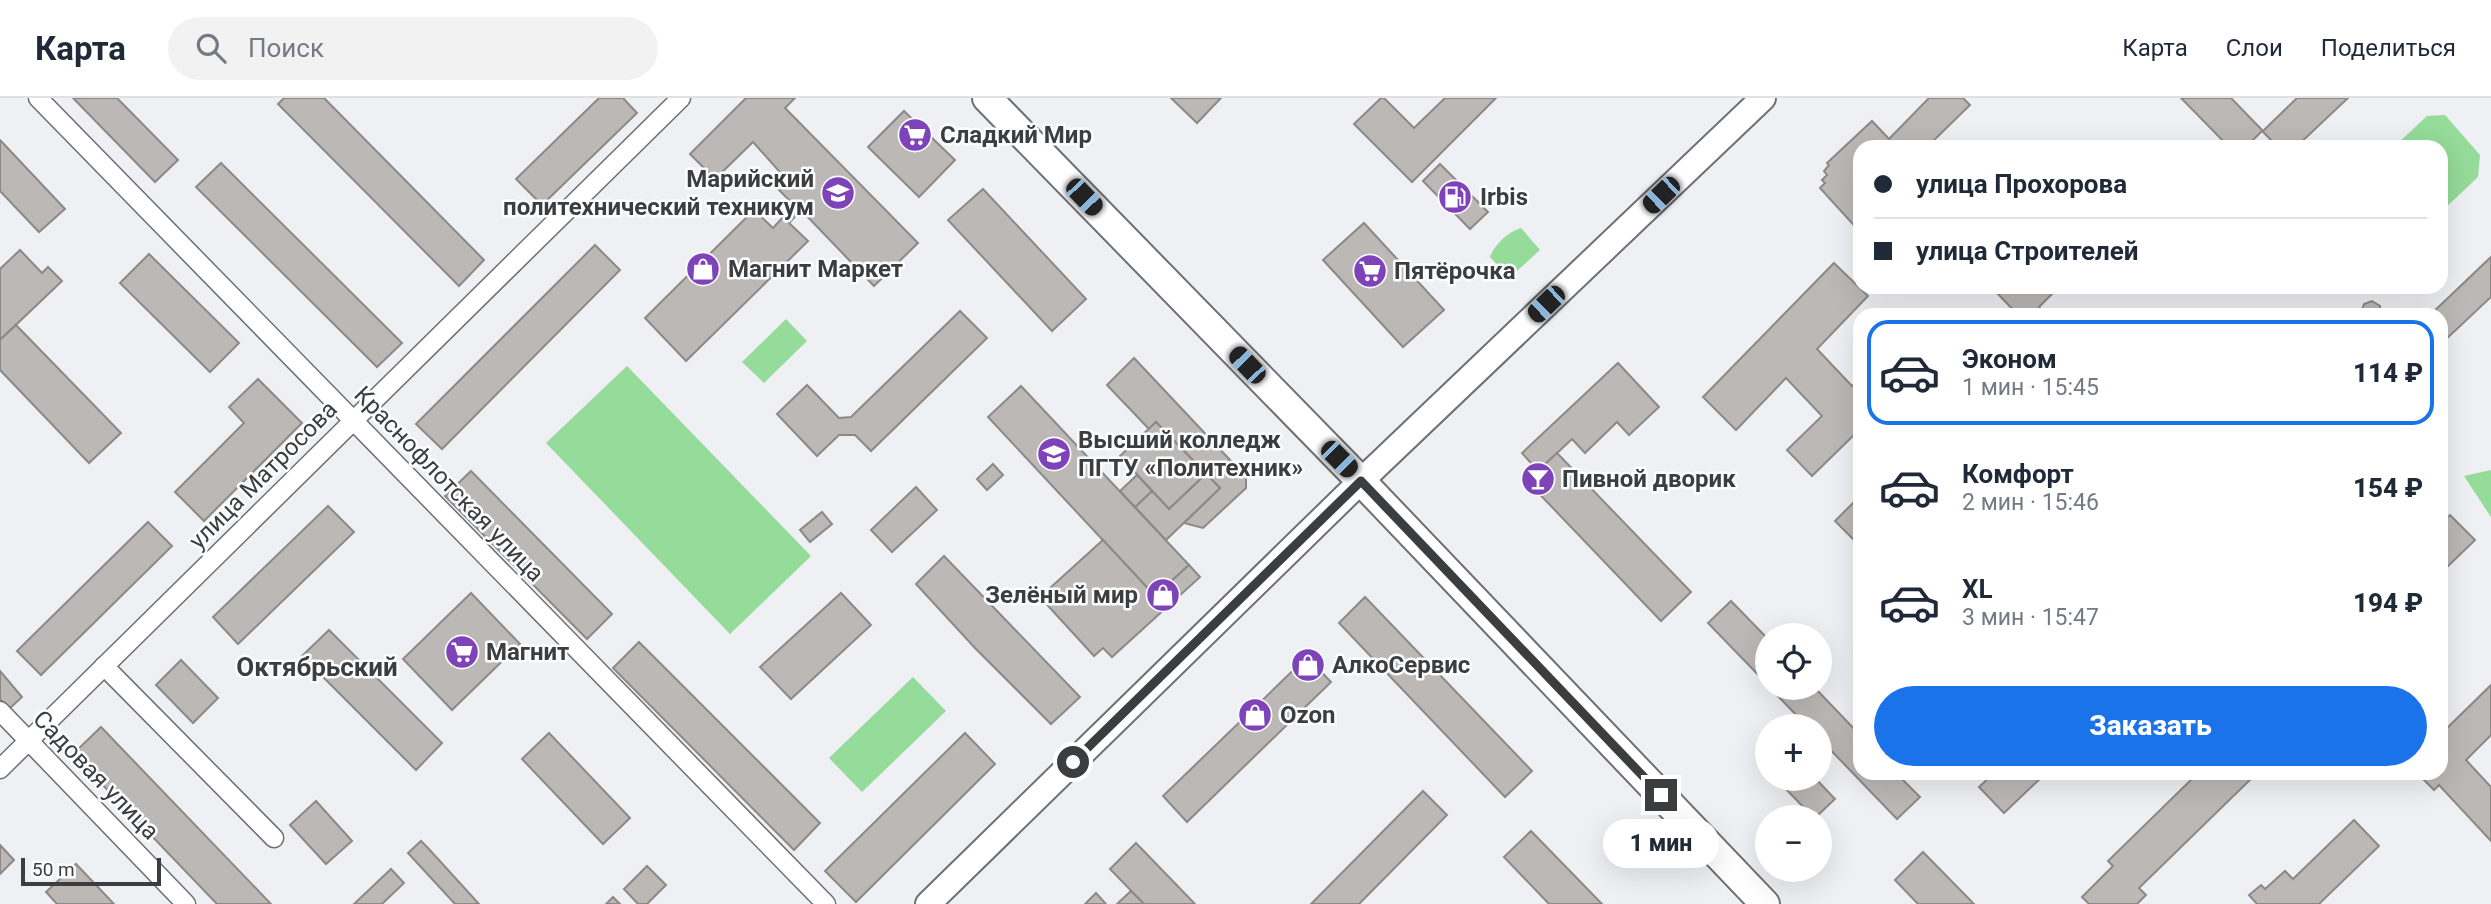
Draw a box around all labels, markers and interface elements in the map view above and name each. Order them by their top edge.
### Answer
search box [168,17,658,80]
text: Карта [35,29,126,68]
icon: search [192,29,230,67]
text: Поиск [248,33,324,63]
text: Карта [2122,34,2188,62]
text: Слои [2226,34,2283,62]
text: Поделиться [2321,34,2456,62]
supermarket icon: Сладкий Мир [896,116,934,154]
place label: Сладкий Мир [940,121,1092,149]
place label: Марийский политехнический техникум [503,165,814,221]
text: улица Прохорова [1916,169,2127,199]
car [1639,173,1684,217]
school or university icon: Марийский политехнический техникум [819,174,857,212]
car [1062,175,1107,219]
fuel station icon: Irbis [1436,178,1474,216]
place label: Irbis [1480,183,1528,211]
text: улица Строителей [1916,236,2139,266]
shop icon: Магнит Маркет [684,250,722,288]
supermarket icon: Пятёрочка [1351,252,1389,290]
place label: Магнит Маркет [728,255,903,283]
place label: Пятёрочка [1394,257,1516,285]
car [1524,282,1569,326]
icon: car [1878,341,1941,404]
car [1225,343,1270,387]
text: Эконом [1962,344,2057,374]
text: 114 ₽ [2353,358,2423,388]
text: 1 мин · 15:45 [1962,374,2099,401]
street label: Краснофлотская улица [348,381,550,587]
street label: улица Матросова [183,395,343,555]
place label: Высший колледж ПГТУ «Политехник» [1078,426,1303,482]
school or university icon: Высший колледж ПГТУ «Политехник» [1035,435,1073,473]
car [1317,437,1362,481]
icon: car [1878,456,1941,519]
text: Комфорт [1962,459,2074,489]
bar icon: Пивной дворик [1519,460,1557,498]
place label: Пивной дворик [1562,465,1736,493]
text: 154 ₽ [2353,473,2423,503]
text: 2 мин · 15:46 [1962,489,2099,516]
icon: car [1878,571,1941,634]
text: XL [1962,574,1993,604]
shop icon: Зелёный мир [1144,576,1182,614]
place label: Зелёный мир [985,581,1138,609]
text: 194 ₽ [2353,588,2423,618]
text: 3 мин · 15:47 [1962,604,2099,631]
map controls [1755,623,1832,882]
button: locate [1755,623,1832,700]
supermarket icon: Магнит [443,633,481,671]
place label: Магнит [486,638,569,666]
shop icon: АлкоСервис [1289,646,1327,684]
place label: АлкоСервис [1332,651,1470,679]
district label: Октябрьский [236,652,398,682]
button: Заказать [1874,686,2427,766]
shop icon: Ozon [1236,696,1274,734]
place label: Ozon [1280,701,1336,729]
street label: Садовая улица [27,705,165,845]
button: + [1755,714,1832,791]
route start [1057,746,1089,778]
route end [1645,779,1677,811]
button: − [1755,805,1832,882]
callout: 1 мин [1603,820,1719,868]
text: 1 мин [1630,830,1692,857]
scale bar [21,855,161,887]
text: 50 m [32,858,75,881]

